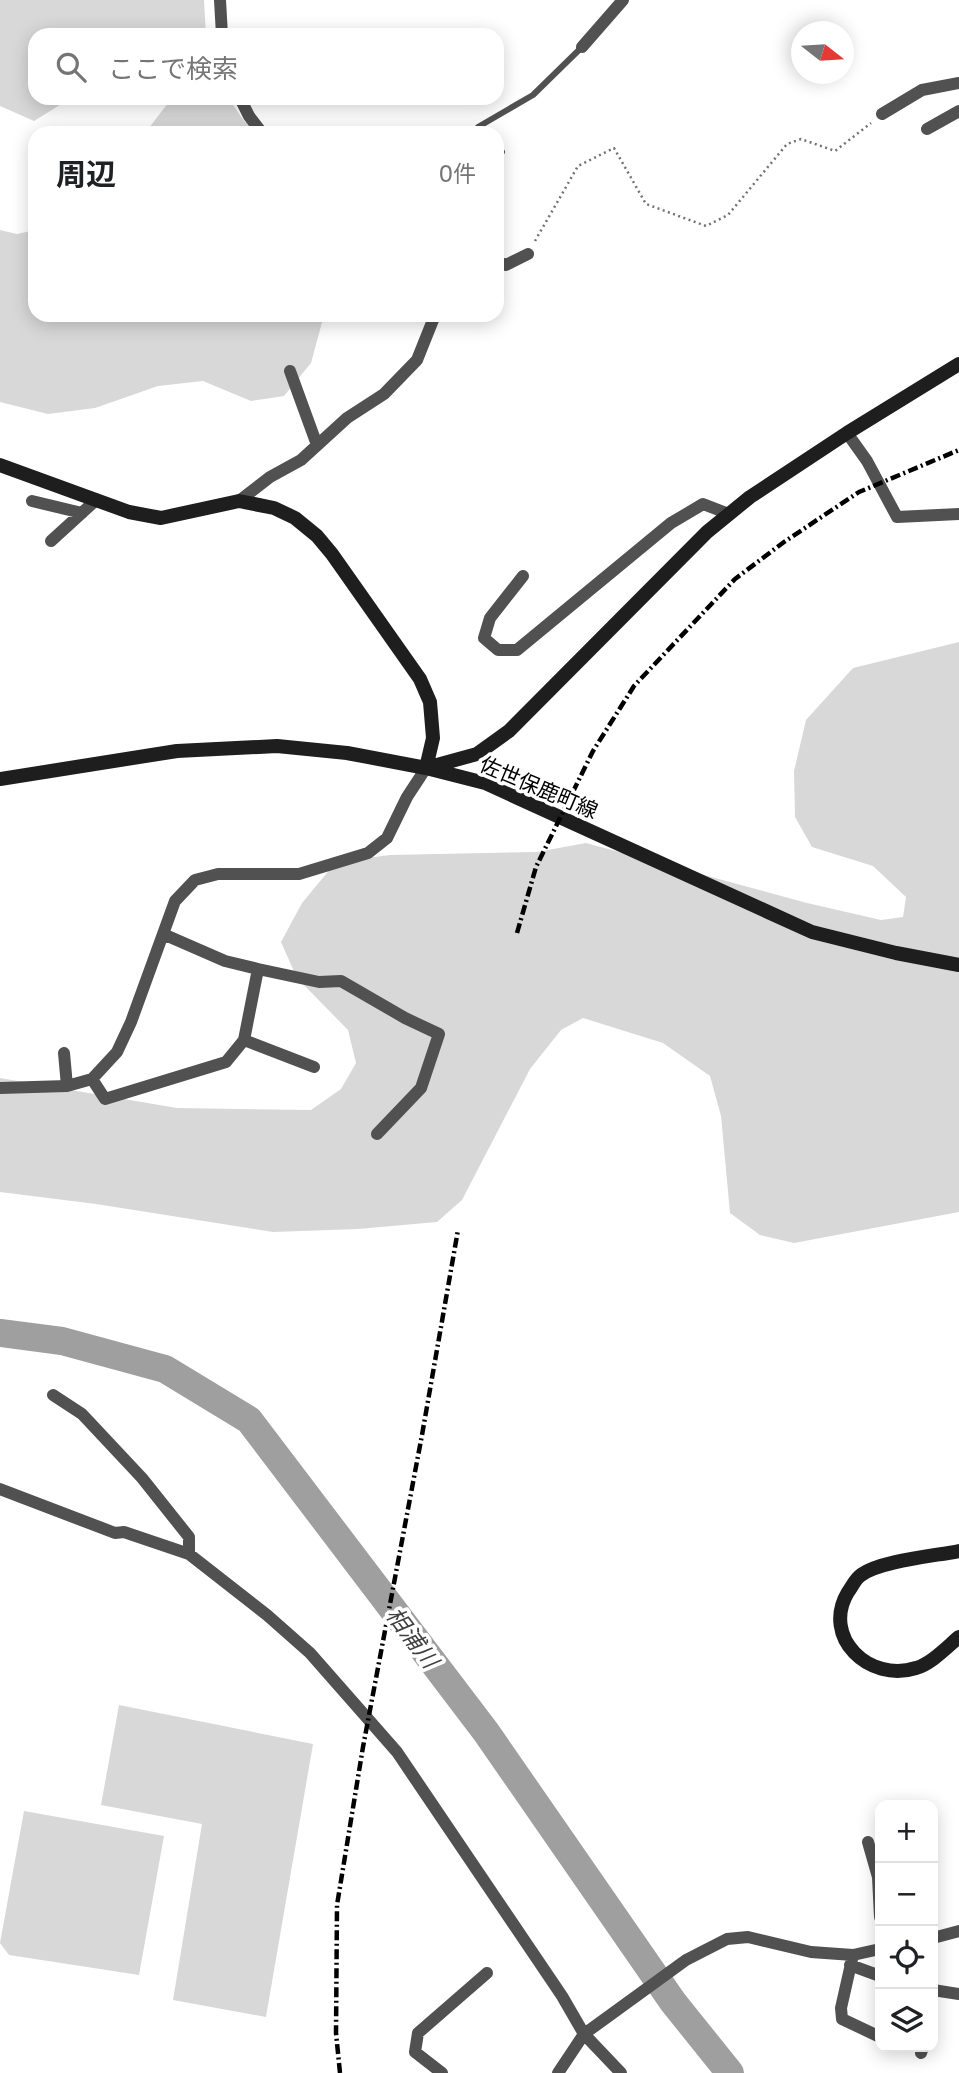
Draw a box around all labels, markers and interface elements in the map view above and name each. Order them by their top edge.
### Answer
north arrow [791,21,854,84]
search box [28,28,504,105]
icon: search [52,48,90,86]
text: ここで検索 [108,53,238,84]
text: 周辺 [56,156,116,192]
text: 0件 [439,159,476,187]
street label: 佐世保鹿町線 [476,750,602,824]
water label: 相浦川 [381,1601,447,1675]
map controls [875,1800,938,2052]
button: + [875,1800,938,1863]
button: − [875,1863,938,1926]
button: locate [875,1926,938,1989]
button: layers [875,1989,938,2052]

